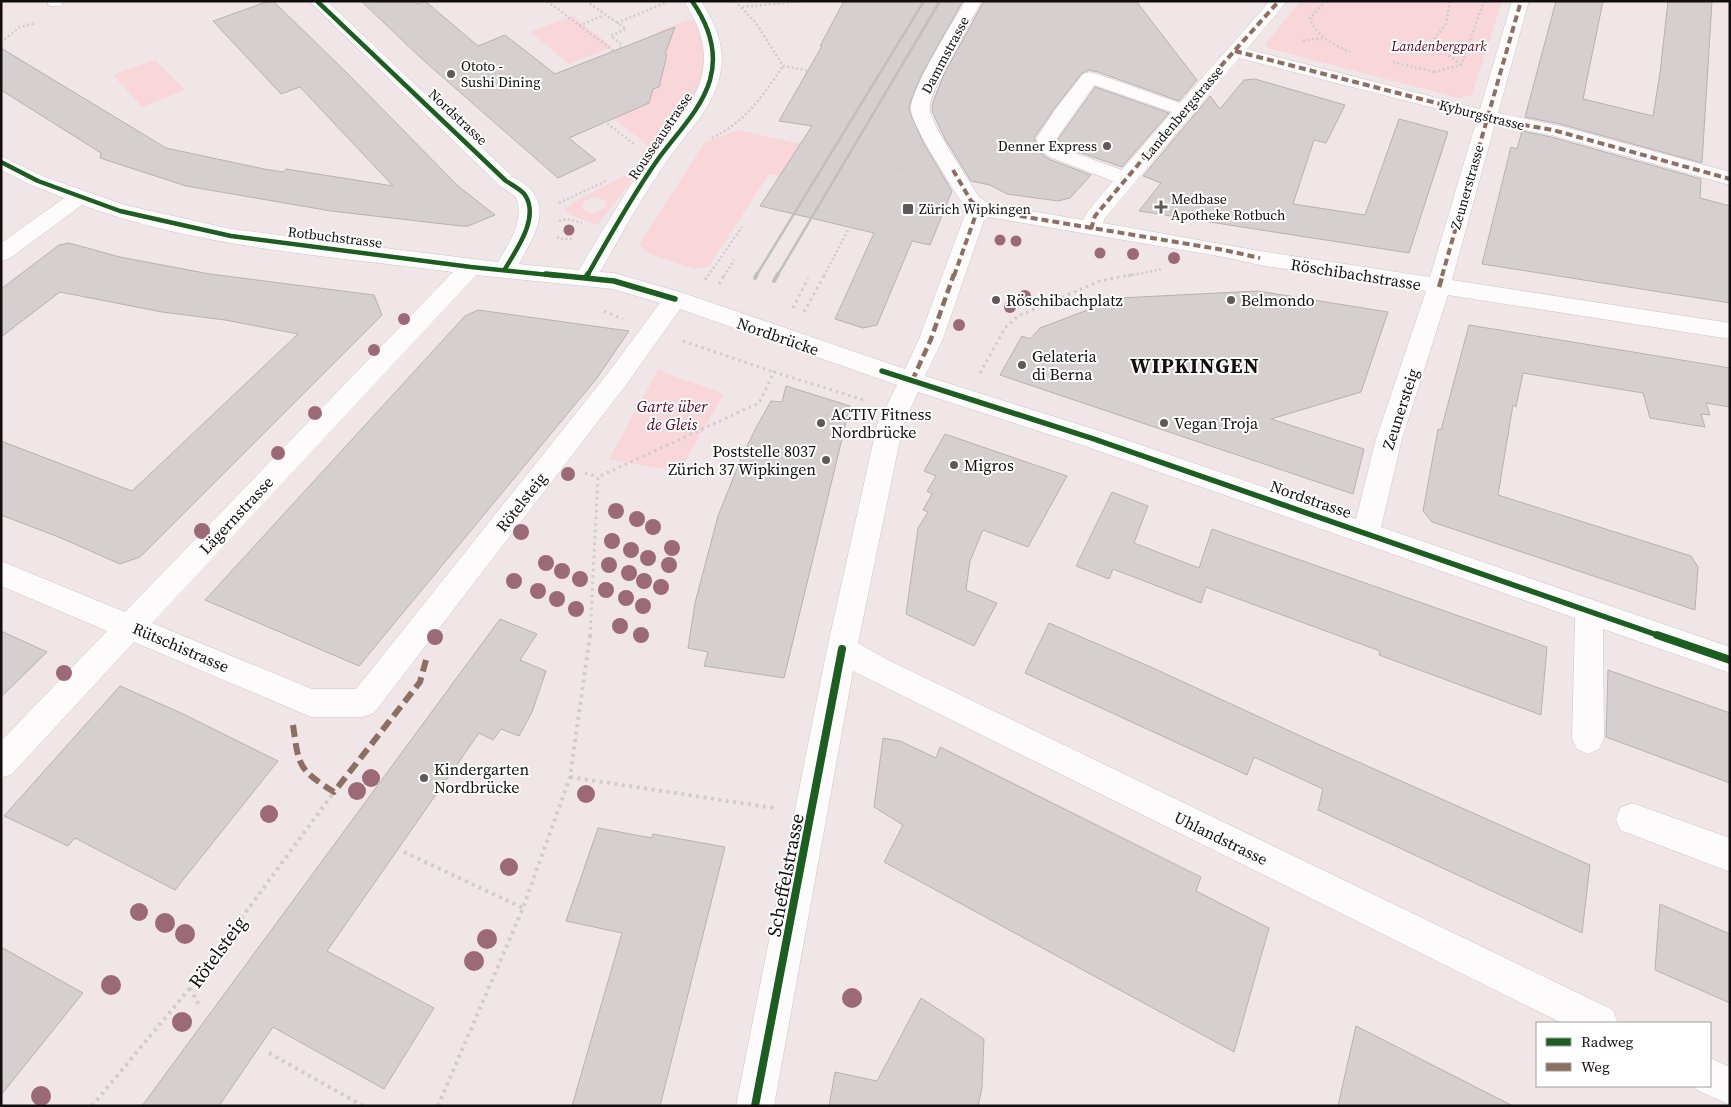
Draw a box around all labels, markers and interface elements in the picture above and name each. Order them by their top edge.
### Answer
street label: Dammstrasse [916,13,974,97]
park label: Landenbergpark [1390,36,1487,56]
place label: Ototo - Sushi Dining [461,56,540,92]
street label: Landenbergstrasse [1136,61,1228,165]
marker: Ototo - Sushi Dining [445,68,457,80]
street label: Nordstrasse [424,84,492,150]
street label: Rousseaustrasse [623,88,697,184]
street label: Kyburgstrasse [1437,95,1527,135]
place label: Denner Express [998,136,1097,156]
marker: Denner Express [1101,140,1113,152]
street label: Zeunerstrasse [1445,142,1489,232]
place label: Medbase Apotheke Rotbuch [1171,189,1285,225]
place label: Zürich Wipkingen [919,199,1032,219]
marker: Medbase Apotheke Rotbuch [1155,201,1167,213]
marker: Zürich Wipkingen [901,202,915,216]
street label: Rotbuchstrasse [287,221,383,253]
street label: Röschibachstrasse [1289,253,1423,295]
place label: Röschibachplatz [1006,289,1123,311]
place label: Belmondo [1241,289,1315,311]
marker: Röschibachplatz [990,294,1002,306]
marker: Belmondo [1225,294,1237,306]
street label: Nordbrücke [734,312,822,360]
place label: Gelateria di Berna [1032,345,1098,385]
district label: WIPKINGEN [1130,351,1260,380]
marker: Gelateria di Berna [1016,359,1028,371]
street label: Zeunersteig [1377,366,1423,452]
park label: Garte über de Gleis [637,395,708,435]
place label: ACTIV Fitness Nordbrücke [831,403,931,443]
place label: Vegan Troja [1174,412,1259,434]
marker: ACTIV Fitness Nordbrücke [815,417,827,429]
marker: Vegan Troja [1158,417,1170,429]
place label: Poststelle 8037 Zürich 37 Wipkingen [668,440,816,480]
marker: Poststelle 8037 Zürich 37 Wipkingen [820,454,832,466]
place label: Migros [964,454,1014,476]
marker: Migros [948,459,960,471]
street label: Rötelsteig [491,468,551,536]
street label: Lägernstrasse [194,471,278,559]
street label: Nordstrasse [1267,475,1355,523]
street label: Rütschistrasse [129,617,233,677]
place label: Kindergarten Nordbrücke [434,758,529,798]
marker: Kindergarten Nordbrücke [418,772,430,784]
street label: Uhlandstrasse [1171,806,1271,870]
street label: Scheffelstrasse [760,811,810,939]
street label: Rötelsteig [182,911,252,993]
legend [1536,1022,1711,1087]
text: Radweg [1581,1031,1634,1052]
text: Weg [1581,1056,1610,1077]

